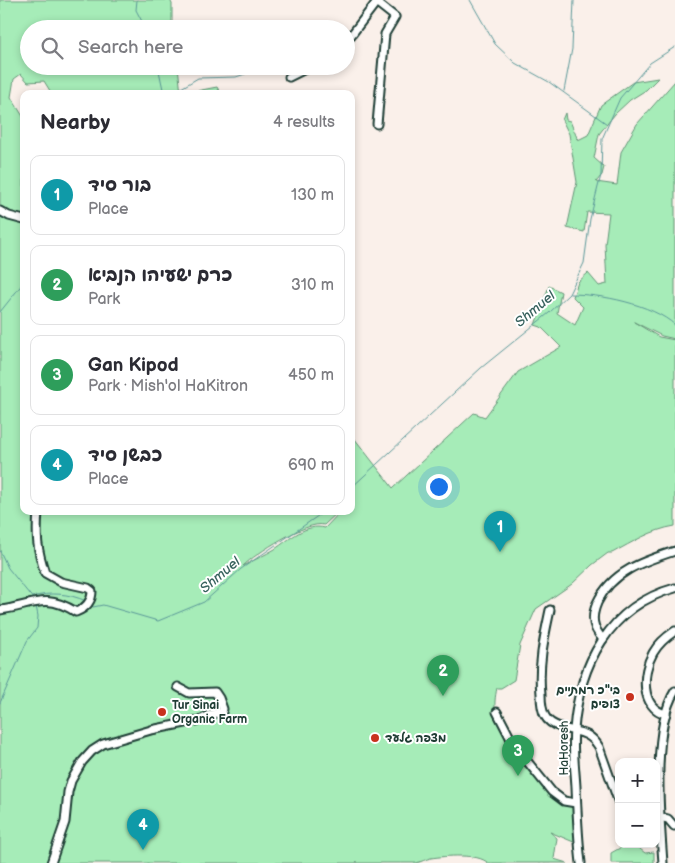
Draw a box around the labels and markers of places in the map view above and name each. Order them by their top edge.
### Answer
pin: 1 [484,511,516,552]
pin: 2 [427,655,459,696]
place label: בי"כ רמתיים צופים [556,683,620,712]
marker: בי"כ רמתיים צופים [624,691,636,703]
place label: Tur Sinai Organic Farm [172,698,247,727]
marker: Tur Sinai Organic Farm [156,706,168,718]
place label: מצפה גלעד [385,731,446,746]
marker: מצפה גלעד [369,732,381,744]
pin: 3 [502,735,534,776]
pin: 4 [127,809,159,850]

